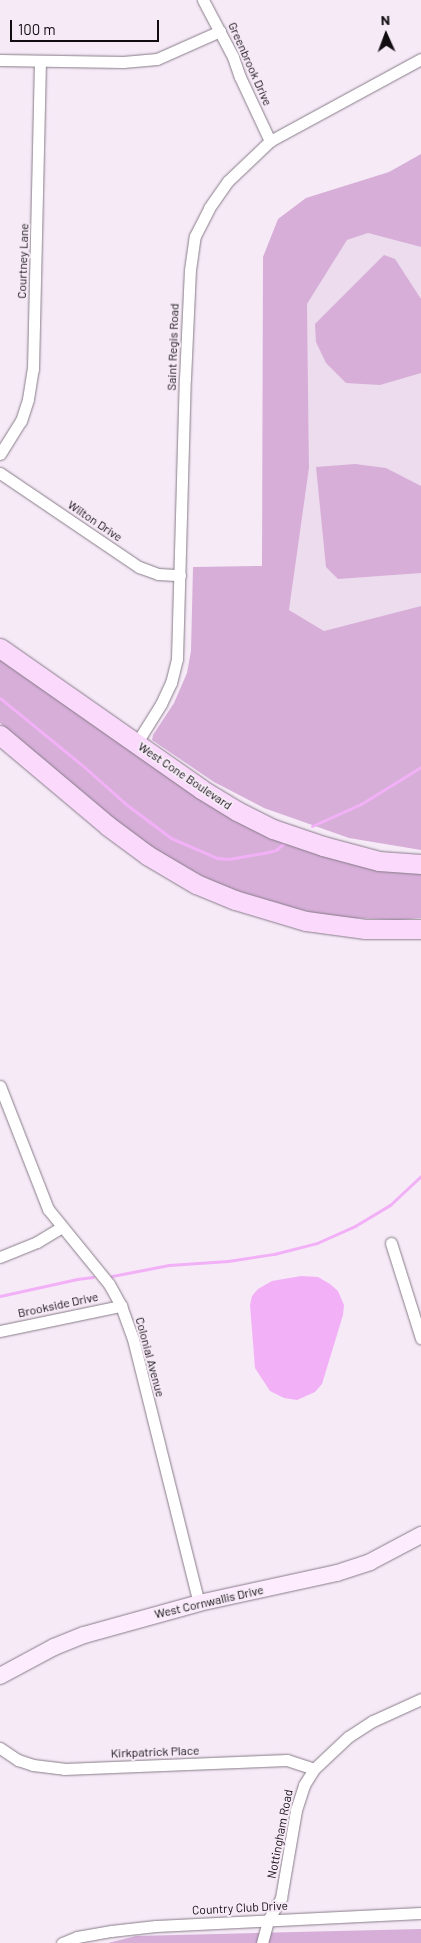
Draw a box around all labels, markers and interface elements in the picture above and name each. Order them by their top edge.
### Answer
scale bar [12,10,161,42]
north arrow [361,10,411,60]
text: N [381,11,390,28]
text: 100 m [18,20,56,38]
street label: Greenbrook Drive [225,20,275,108]
street label: Courtney Lane [14,223,32,299]
street label: Saint Regis Road [164,303,182,391]
street label: Wilton Drive [65,498,125,544]
street label: West Cone Boulevard [135,739,235,813]
street label: Brookside Drive [17,1289,99,1321]
street label: Colonial Avenue [132,1316,168,1398]
street label: West Cornwallis Drive [153,1582,265,1622]
street label: Kirkpatrick Place [111,1743,199,1761]
street label: Nottingham Road [264,1788,296,1880]
street label: Country Club Drive [192,1898,288,1918]

